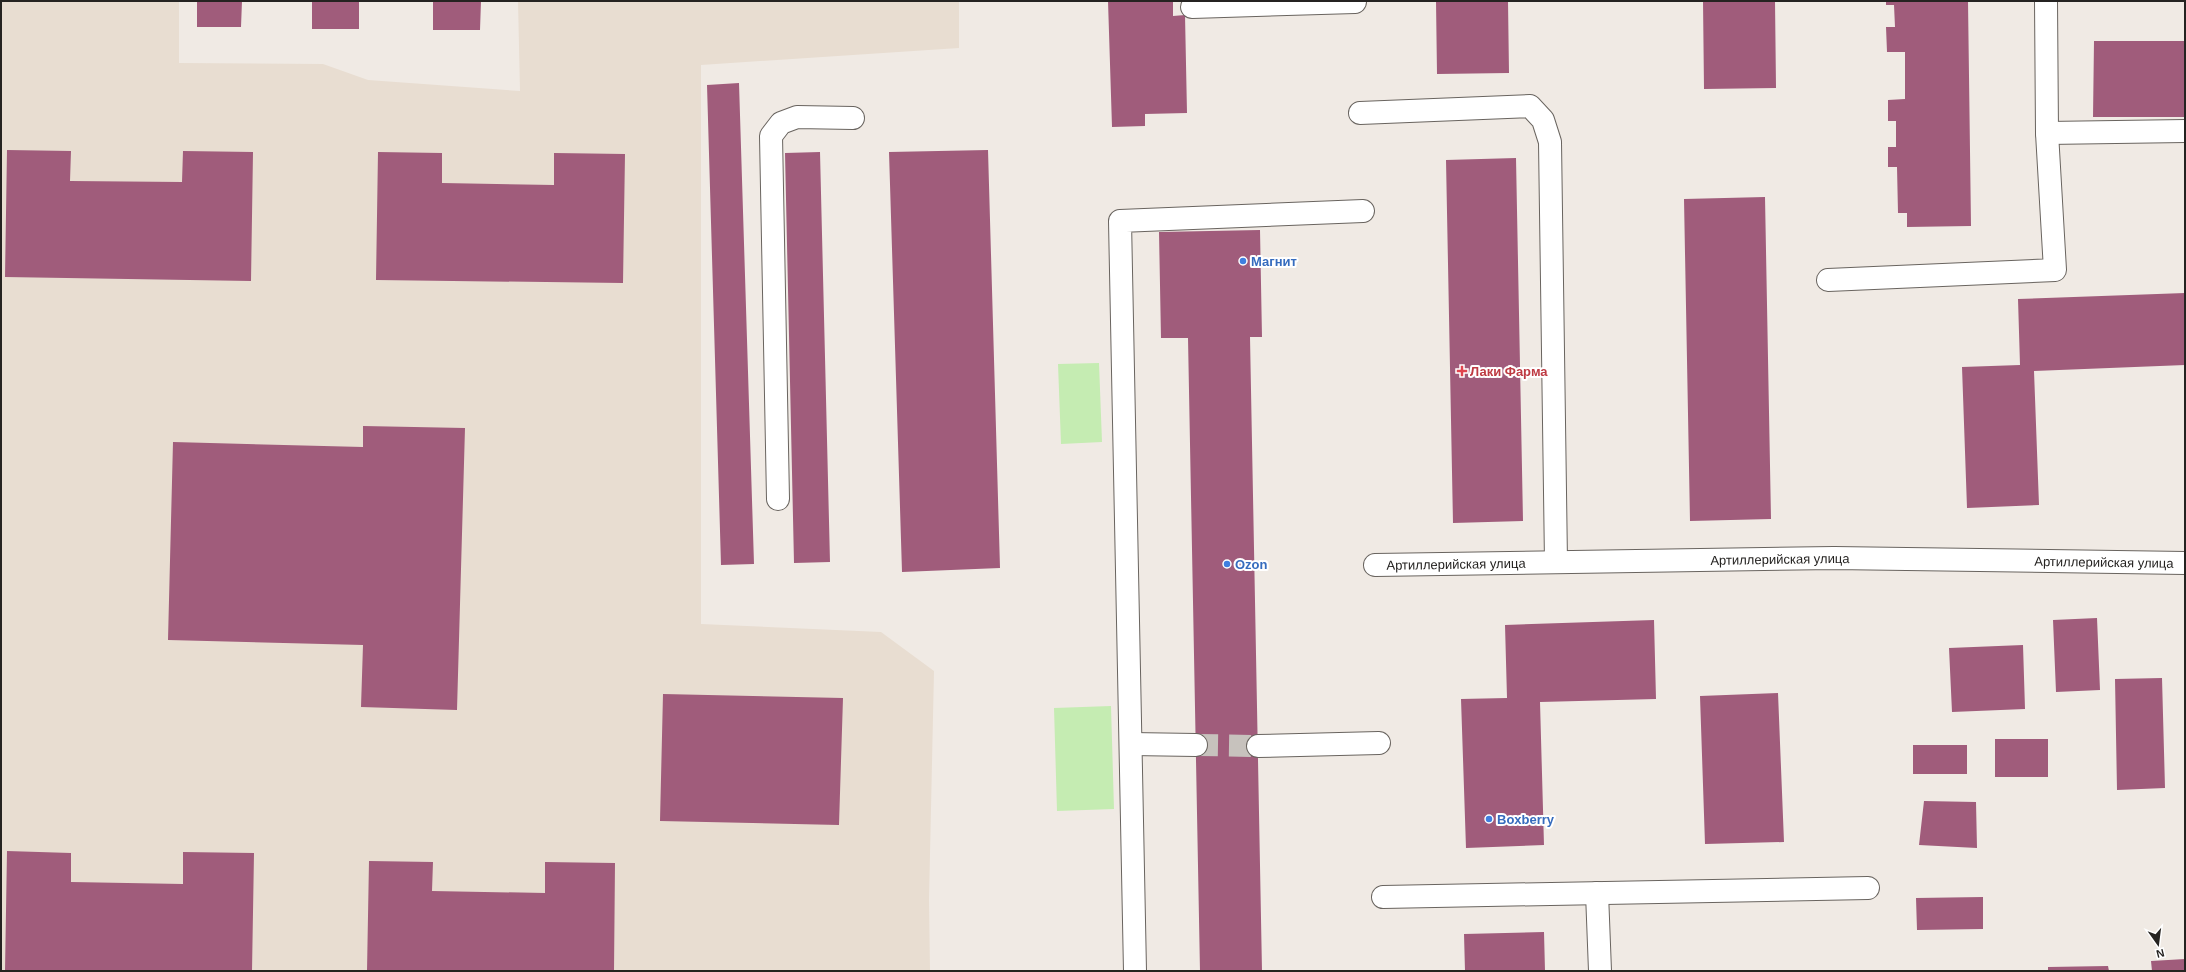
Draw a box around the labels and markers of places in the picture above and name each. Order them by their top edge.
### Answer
place label: Магнит [1251,254,1297,269]
marker: Магнит [1238,256,1248,266]
place label: Лаки Фарма [1470,364,1548,379]
marker: Лаки Фарма [1457,366,1467,376]
place label: Ozon [1235,557,1268,572]
marker: Ozon [1222,559,1232,569]
place label: Boxberry [1497,812,1555,827]
marker: Boxberry [1484,814,1494,824]

